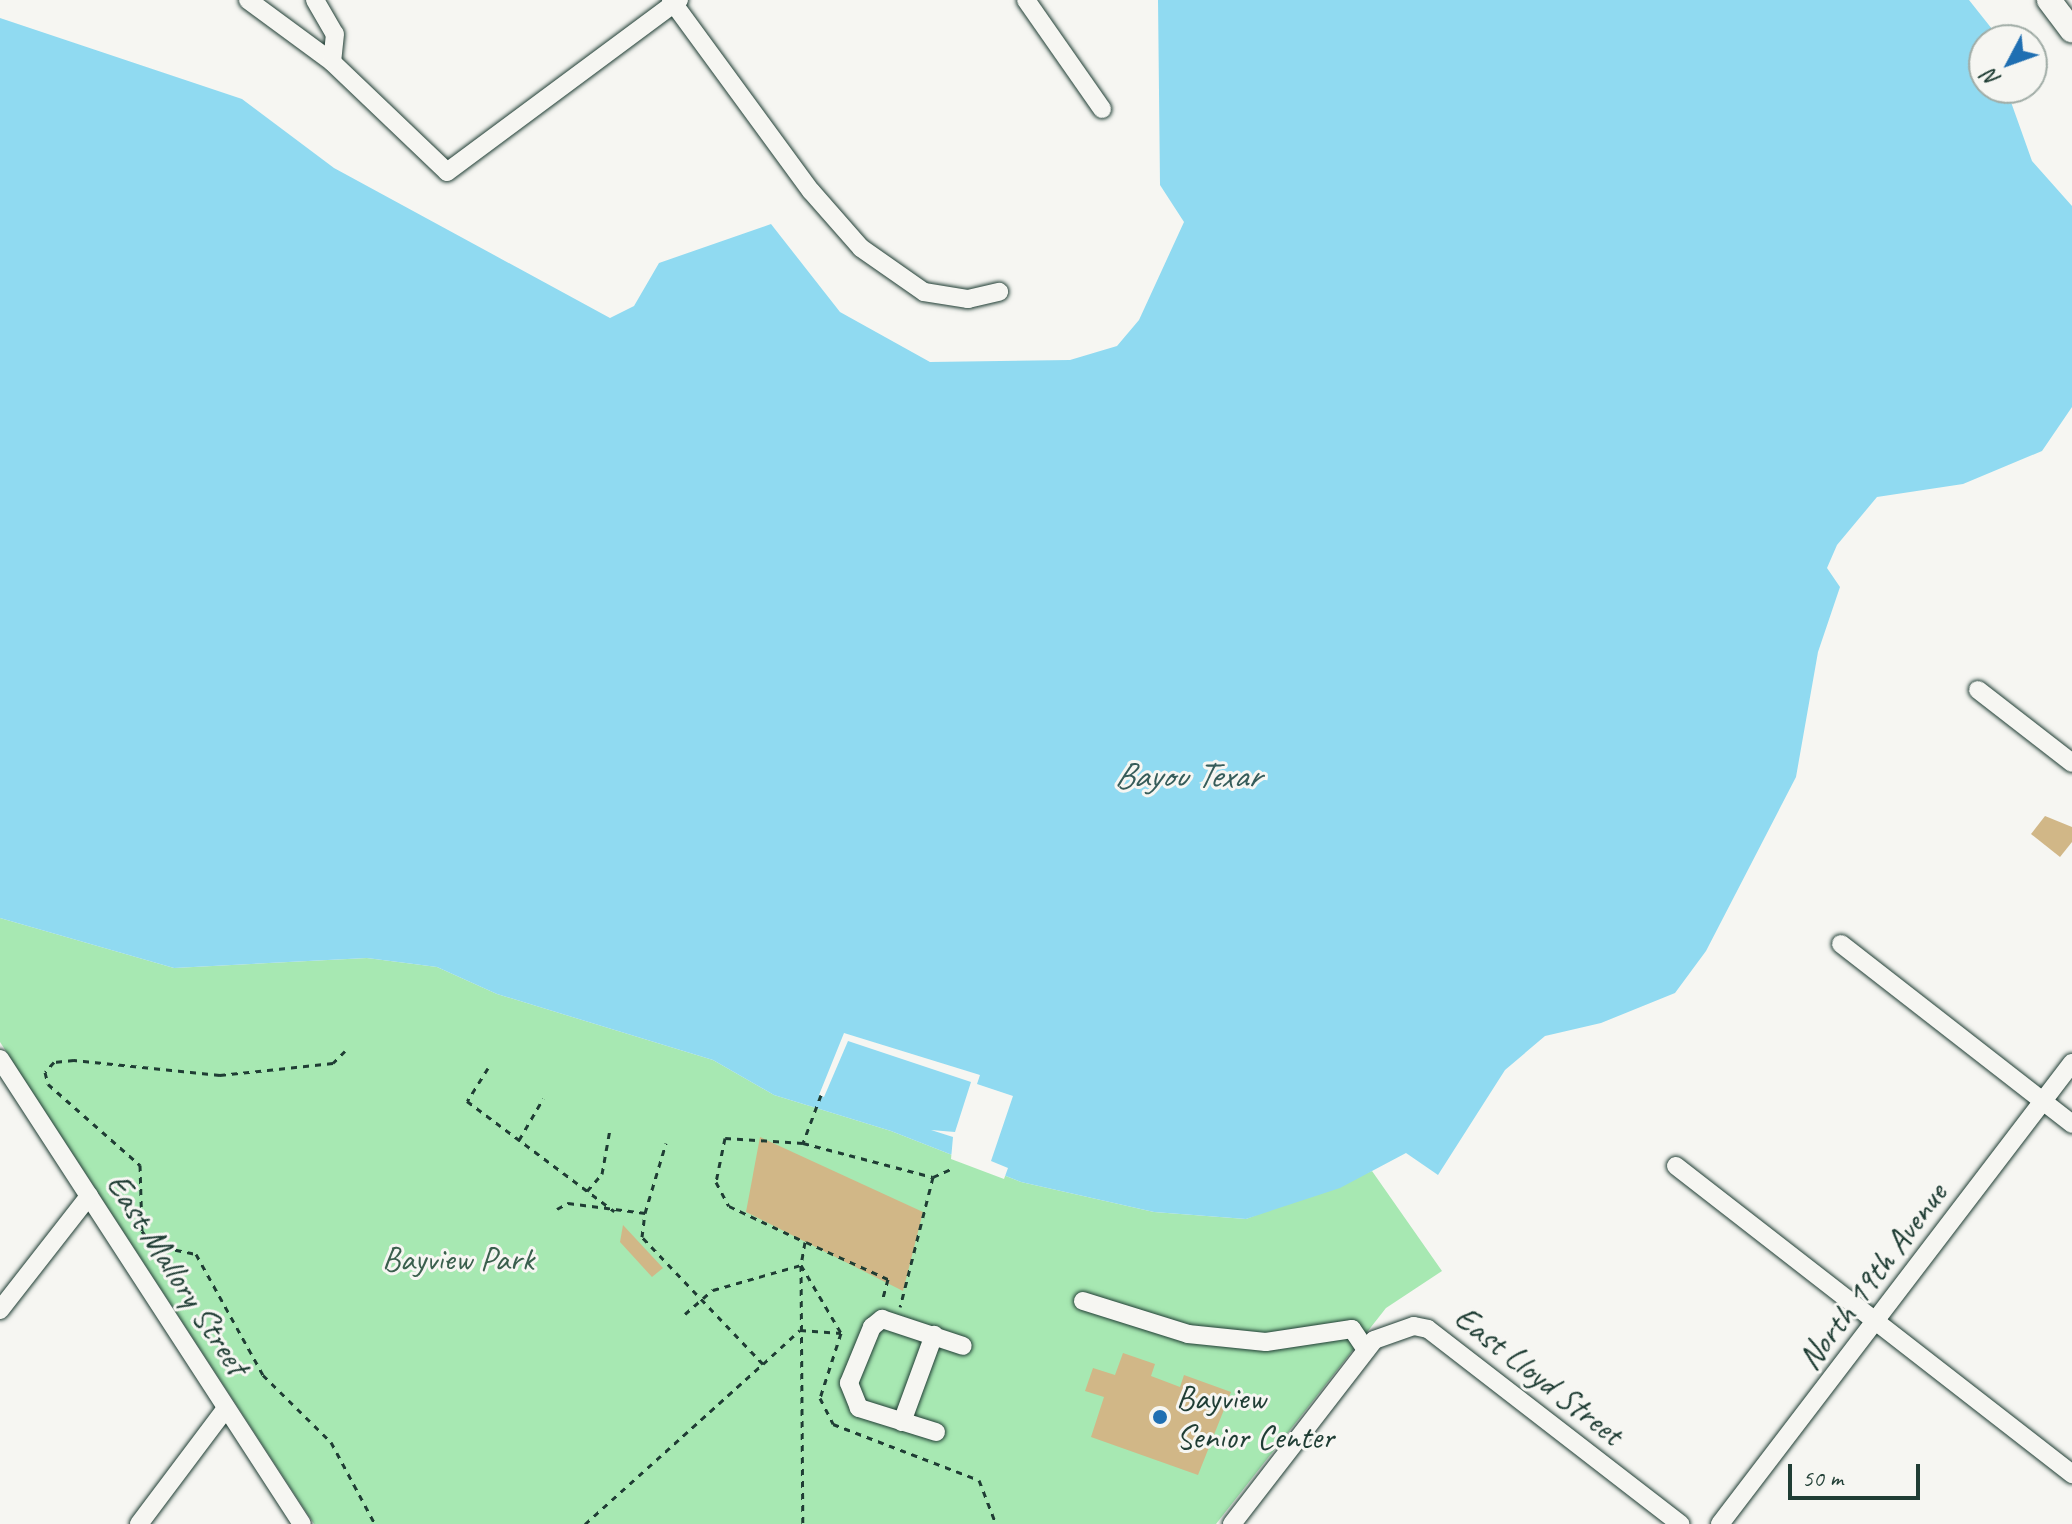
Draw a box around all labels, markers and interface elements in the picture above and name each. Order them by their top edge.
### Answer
north arrow [1968,24,2048,104]
text: N [1976,64,2006,93]
water label: Bayou Texar [1114,754,1260,798]
street label: East Mallory Street [97,1165,259,1383]
street label: North 19th Avenue [1789,1175,1955,1377]
park label: Bayview Park [382,1239,534,1279]
street label: East Lloyd Street [1446,1296,1632,1454]
place label: Bayview Senior Center [1176,1377,1334,1456]
marker: Bayview Senior Center [1151,1408,1169,1426]
scale bar [1792,1448,1924,1498]
text: 50 m [1802,1463,1843,1493]

